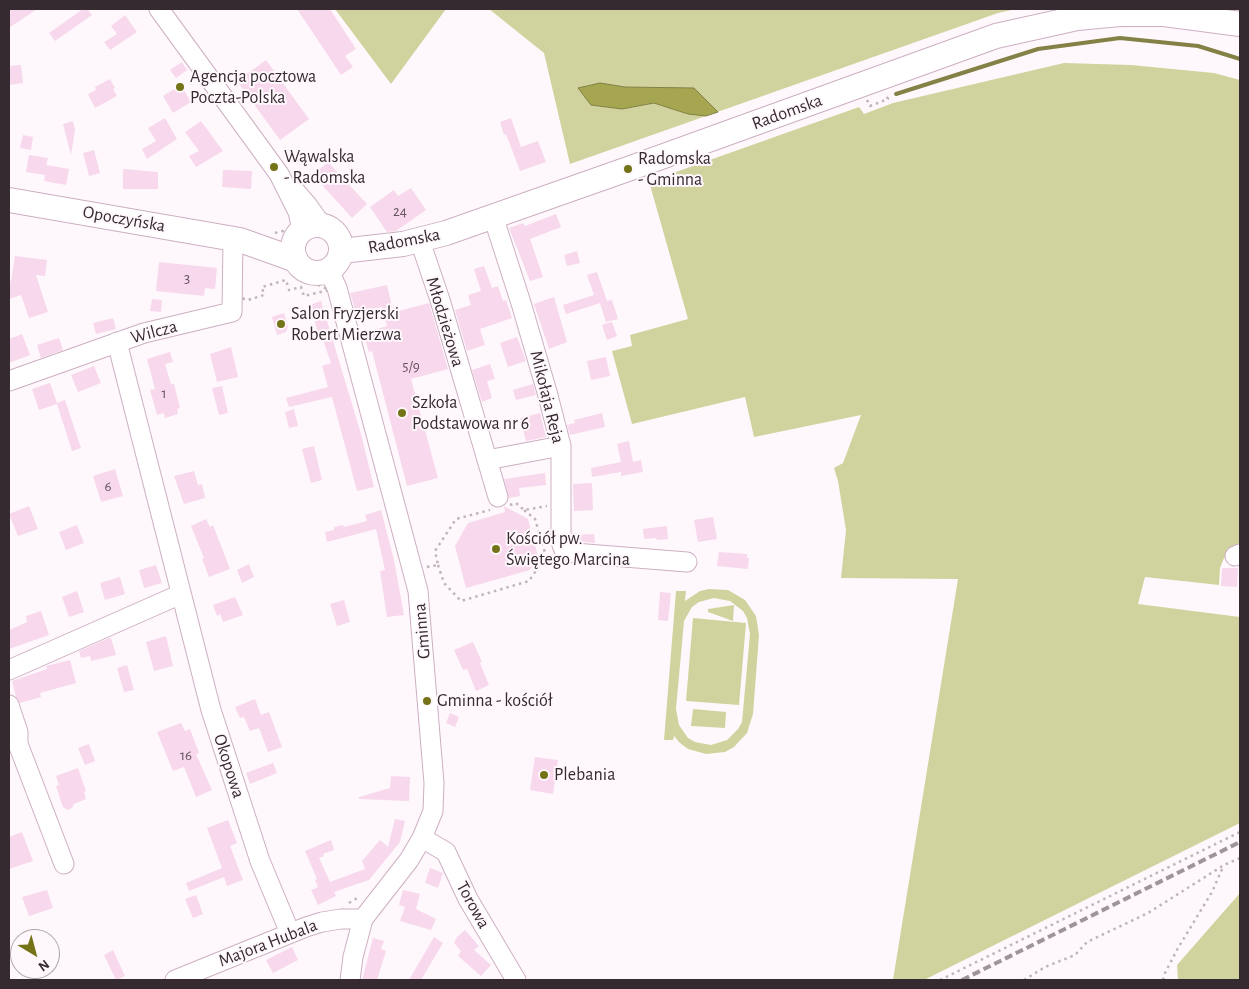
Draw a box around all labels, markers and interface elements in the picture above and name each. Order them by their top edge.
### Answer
place label: Agencja pocztowa Poczta-Polska [190,66,316,108]
marker: Agencja pocztowa Poczta-Polska [174,81,186,93]
street label: Radomska [749,89,825,135]
place label: Wąwalska - Radomska [284,146,366,188]
place label: Radomska - Gminna [638,148,711,190]
marker: Wąwalska - Radomska [268,161,280,173]
marker: Radomska - Gminna [622,163,634,175]
street label: Opoczyńska [81,201,167,237]
house number: 24 [393,202,407,220]
street label: Radomska [366,223,442,259]
house number: 3 [184,269,190,287]
street label: Młodzieżowa [421,274,469,370]
place label: Salon Fryzjerski Robert Mierzwa [291,303,402,346]
street label: Wilcza [128,315,180,349]
marker: Salon Fryzjerski Robert Mierzwa [275,318,287,330]
street label: Mikołaja Reja [525,348,569,446]
house number: 5/9 [402,357,420,375]
house number: 1 [161,384,167,402]
place label: Szkoła Podstawowa nr 6 [412,392,529,434]
marker: Szkoła Podstawowa nr 6 [396,407,408,419]
house number: 6 [104,477,112,495]
place label: Kościół pw. Świętego Marcina [506,528,630,570]
marker: Kościół pw. Świętego Marcina [490,543,502,555]
street label: Gminna [409,602,435,660]
place label: Gminna - kościół [437,690,553,712]
marker: Gminna - kościół [421,695,433,707]
street label: Okopowa [209,731,249,801]
house number: 16 [180,746,192,764]
place label: Plebania [554,764,615,786]
marker: Plebania [538,769,550,781]
street label: Torowa [451,878,495,932]
street label: Majora Hubala [215,914,321,972]
north arrow [10,929,60,979]
text: N [35,957,52,974]

